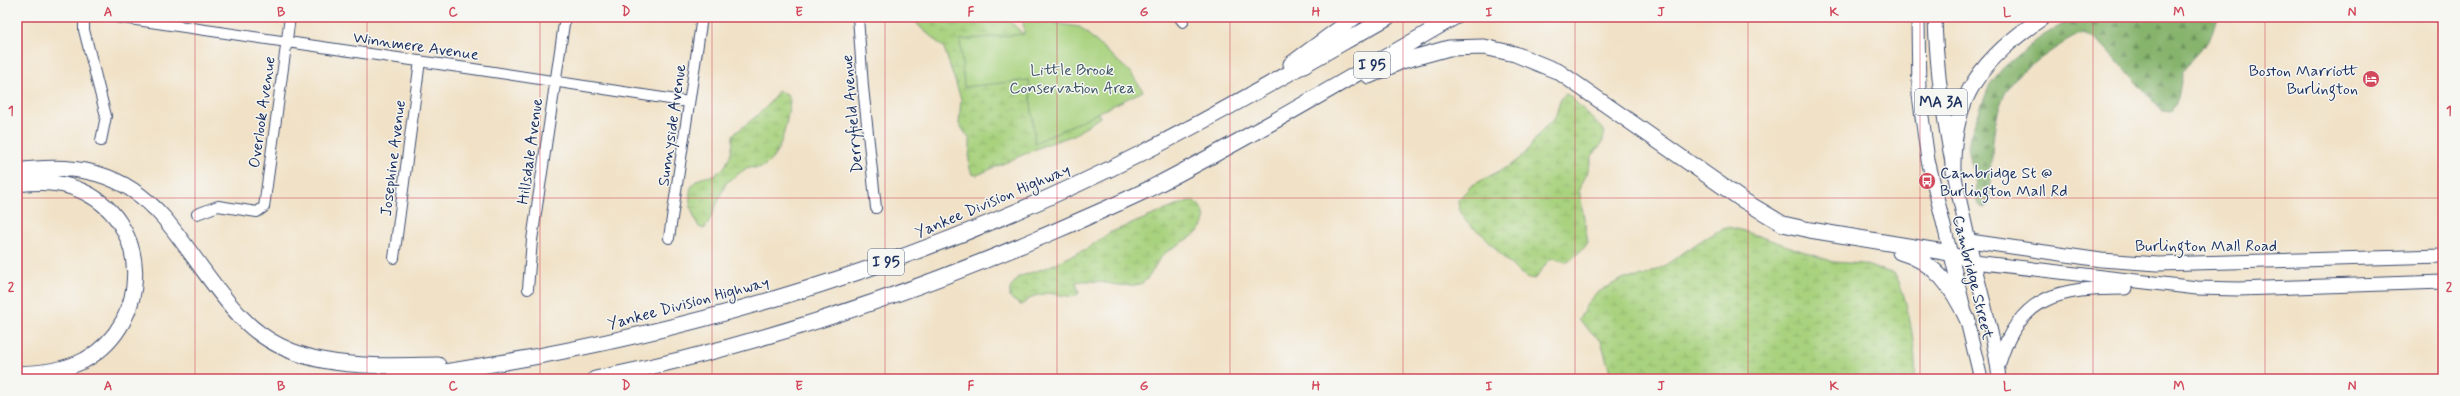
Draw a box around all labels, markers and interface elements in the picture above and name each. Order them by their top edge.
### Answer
text: A [104,4,112,21]
text: B [277,4,286,21]
text: C [448,4,458,21]
text: D [622,4,631,21]
text: E [795,4,803,21]
text: F [968,4,975,21]
text: G [1140,4,1149,21]
text: H [1312,4,1321,21]
text: I [1486,4,1493,21]
text: J [1657,4,1665,21]
text: K [1829,4,1839,21]
text: L [2003,4,2012,21]
text: M [2173,4,2185,21]
text: N [2348,4,2357,21]
street label: Winnmere Avenue [352,27,480,66]
road number: I 95 [1354,52,1390,78]
street label: Derryfield Avenue [837,54,868,174]
street label: Overlook Avenue [244,55,281,169]
park label: Little Brook Conservation Area [1009,60,1135,99]
place label: Boston Marriott Burlington [2249,61,2359,101]
street label: Sunnyside Avenue [654,62,692,188]
hotel icon: Boston Marriott Burlington [2361,69,2381,89]
road number: MA 3A [1915,89,1967,115]
street label: Hillsdale Avenue [513,96,548,206]
street label: Josephine Avenue [376,99,411,218]
text: 1 [8,103,14,120]
text: 1 [2446,103,2452,120]
street label: Yankee Division Highway [912,159,1074,244]
place label: Cambridge St @ Burlington Mall Rd [1940,163,2068,203]
bus stop icon: Cambridge St @ Burlington Mall Rd [1917,171,1937,191]
street label: Cambridge Street [1946,213,1998,343]
street label: Burlington Mall Road [2135,236,2277,258]
road number: I 95 [868,249,904,275]
street label: Yankee Division Highway [605,272,772,336]
text: 2 [8,279,15,296]
text: 2 [2446,279,2453,296]
text: A [104,378,112,395]
text: B [277,378,286,395]
text: C [448,378,458,395]
text: D [622,378,631,395]
text: E [795,378,803,395]
text: F [968,378,975,395]
text: G [1140,378,1149,395]
text: H [1312,378,1321,395]
text: I [1486,378,1493,395]
text: J [1657,378,1665,395]
text: K [1829,378,1839,395]
text: L [2003,378,2012,395]
text: M [2173,378,2185,395]
text: N [2348,378,2357,395]

